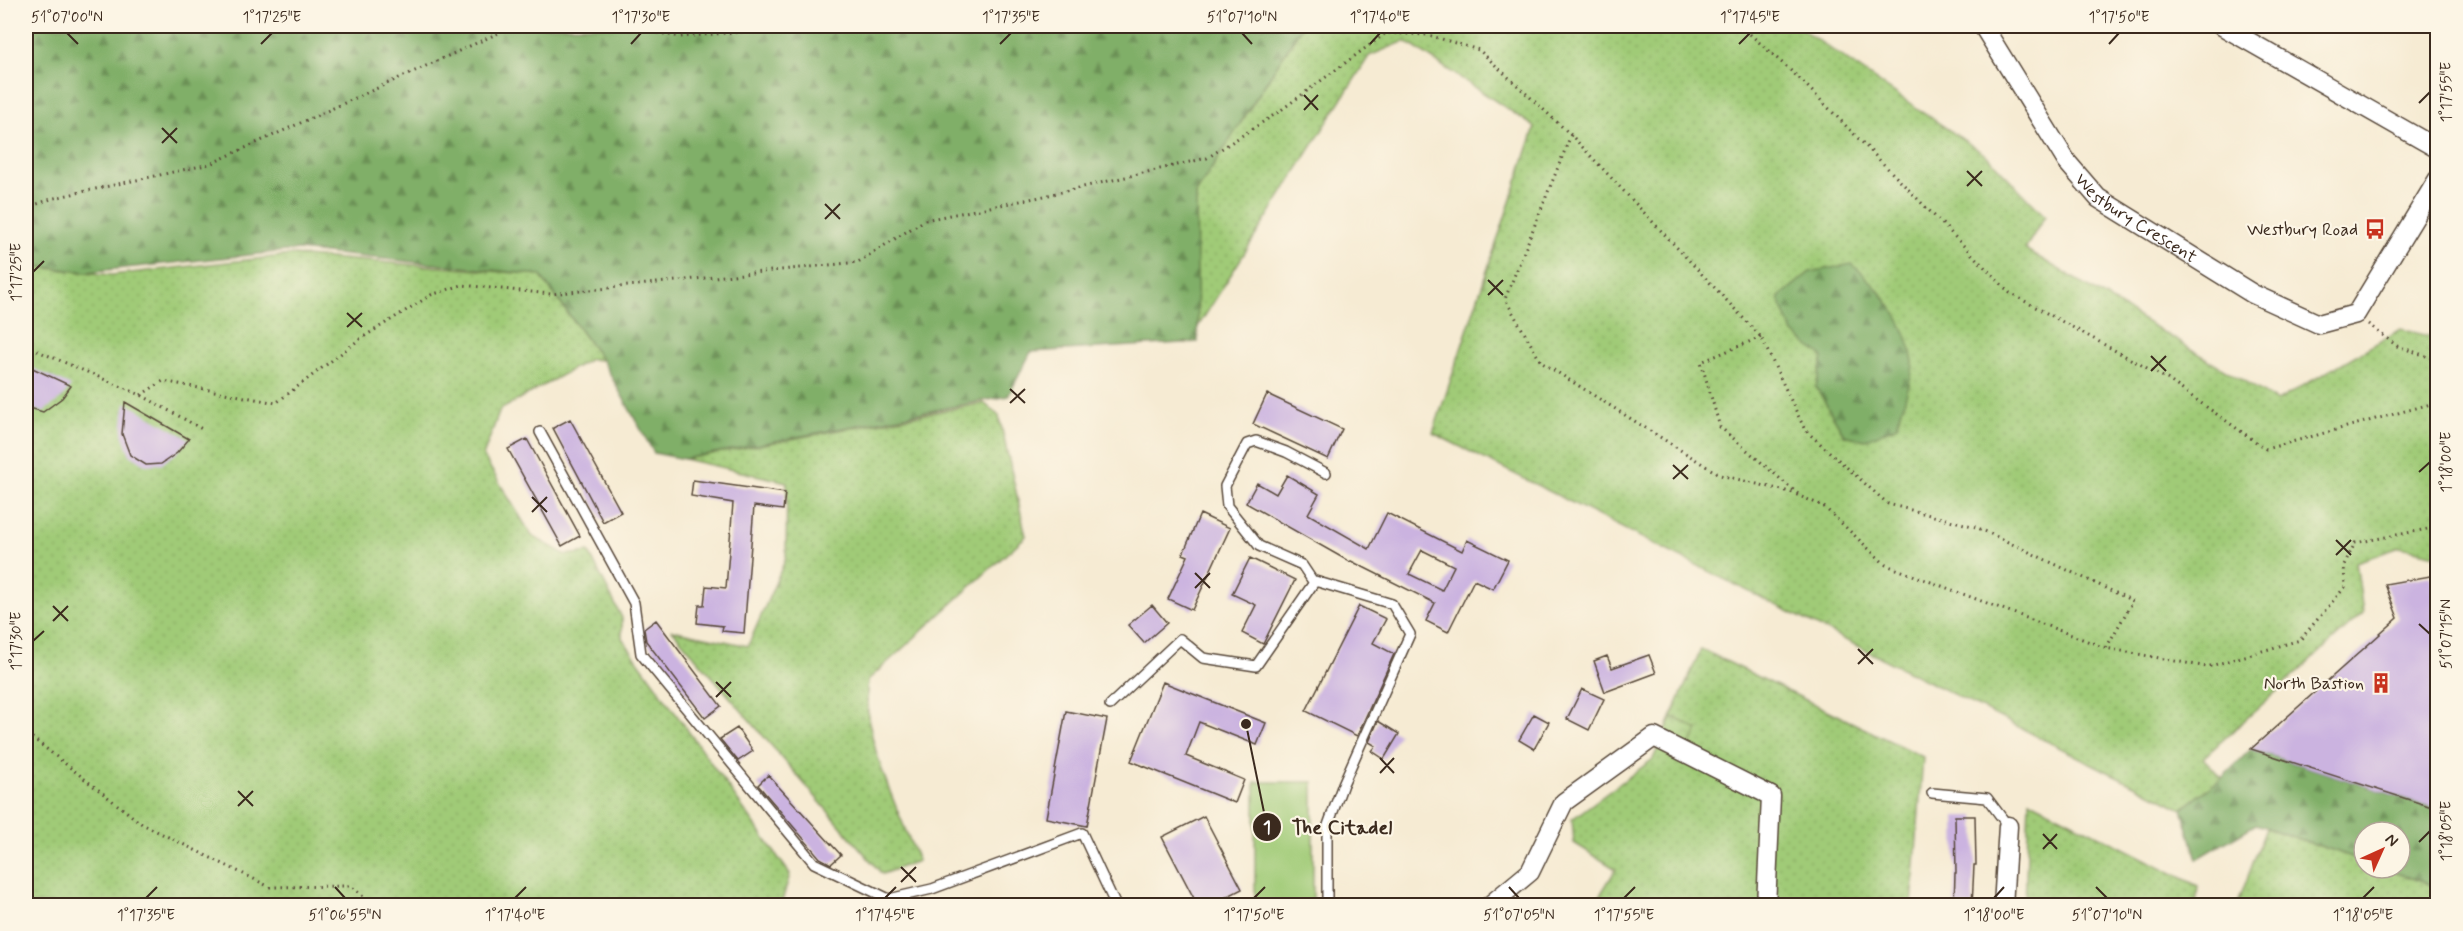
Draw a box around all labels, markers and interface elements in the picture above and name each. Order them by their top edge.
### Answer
text: 51°07'00"N [31,8,103,28]
text: 1°17'25"E [243,8,302,28]
text: 1°17'30"E [612,8,671,28]
text: 1°17'35"E [982,8,1040,28]
text: 51°07'10"N [1207,8,1277,28]
text: 1°17'40"E [1350,8,1411,28]
text: 1°17'45"E [1720,8,1780,28]
text: 1°17'50"E [2088,8,2150,28]
text: 1°17'55"E [2437,62,2457,122]
street label: Westbury Crescent [2069,169,2201,269]
bus stop icon: Westbury Road [2363,217,2387,241]
place label: Westbury Road [2247,218,2358,242]
text: 1°17'25"E [7,242,27,301]
text: 1°18'00"E [2437,431,2457,493]
text: 51°07'15"N [2437,599,2457,669]
text: 1°17'30"E [7,611,27,670]
building icon: North Bastion [2369,671,2393,695]
place label: North Bastion [2264,672,2364,696]
text: 1°18'05"E [2437,801,2457,861]
callout: The Citadel [1252,808,1402,846]
text: The Citadel [1292,815,1392,842]
text: 1 [1263,816,1271,840]
north arrow [2352,820,2412,880]
text: N [2380,829,2403,852]
text: 1°17'35"E [117,906,175,926]
text: 51°06'55"N [309,906,381,926]
text: 1°17'40"E [485,906,546,926]
text: 1°17'45"E [855,906,915,926]
text: 1°17'50"E [1223,906,1285,926]
text: 51°07'05"N [1483,906,1555,926]
text: 1°17'55"E [1594,906,1654,926]
text: 1°18'00"E [1963,906,2025,926]
text: 51°07'10"N [2072,906,2142,926]
text: 1°18'05"E [2333,906,2393,926]

